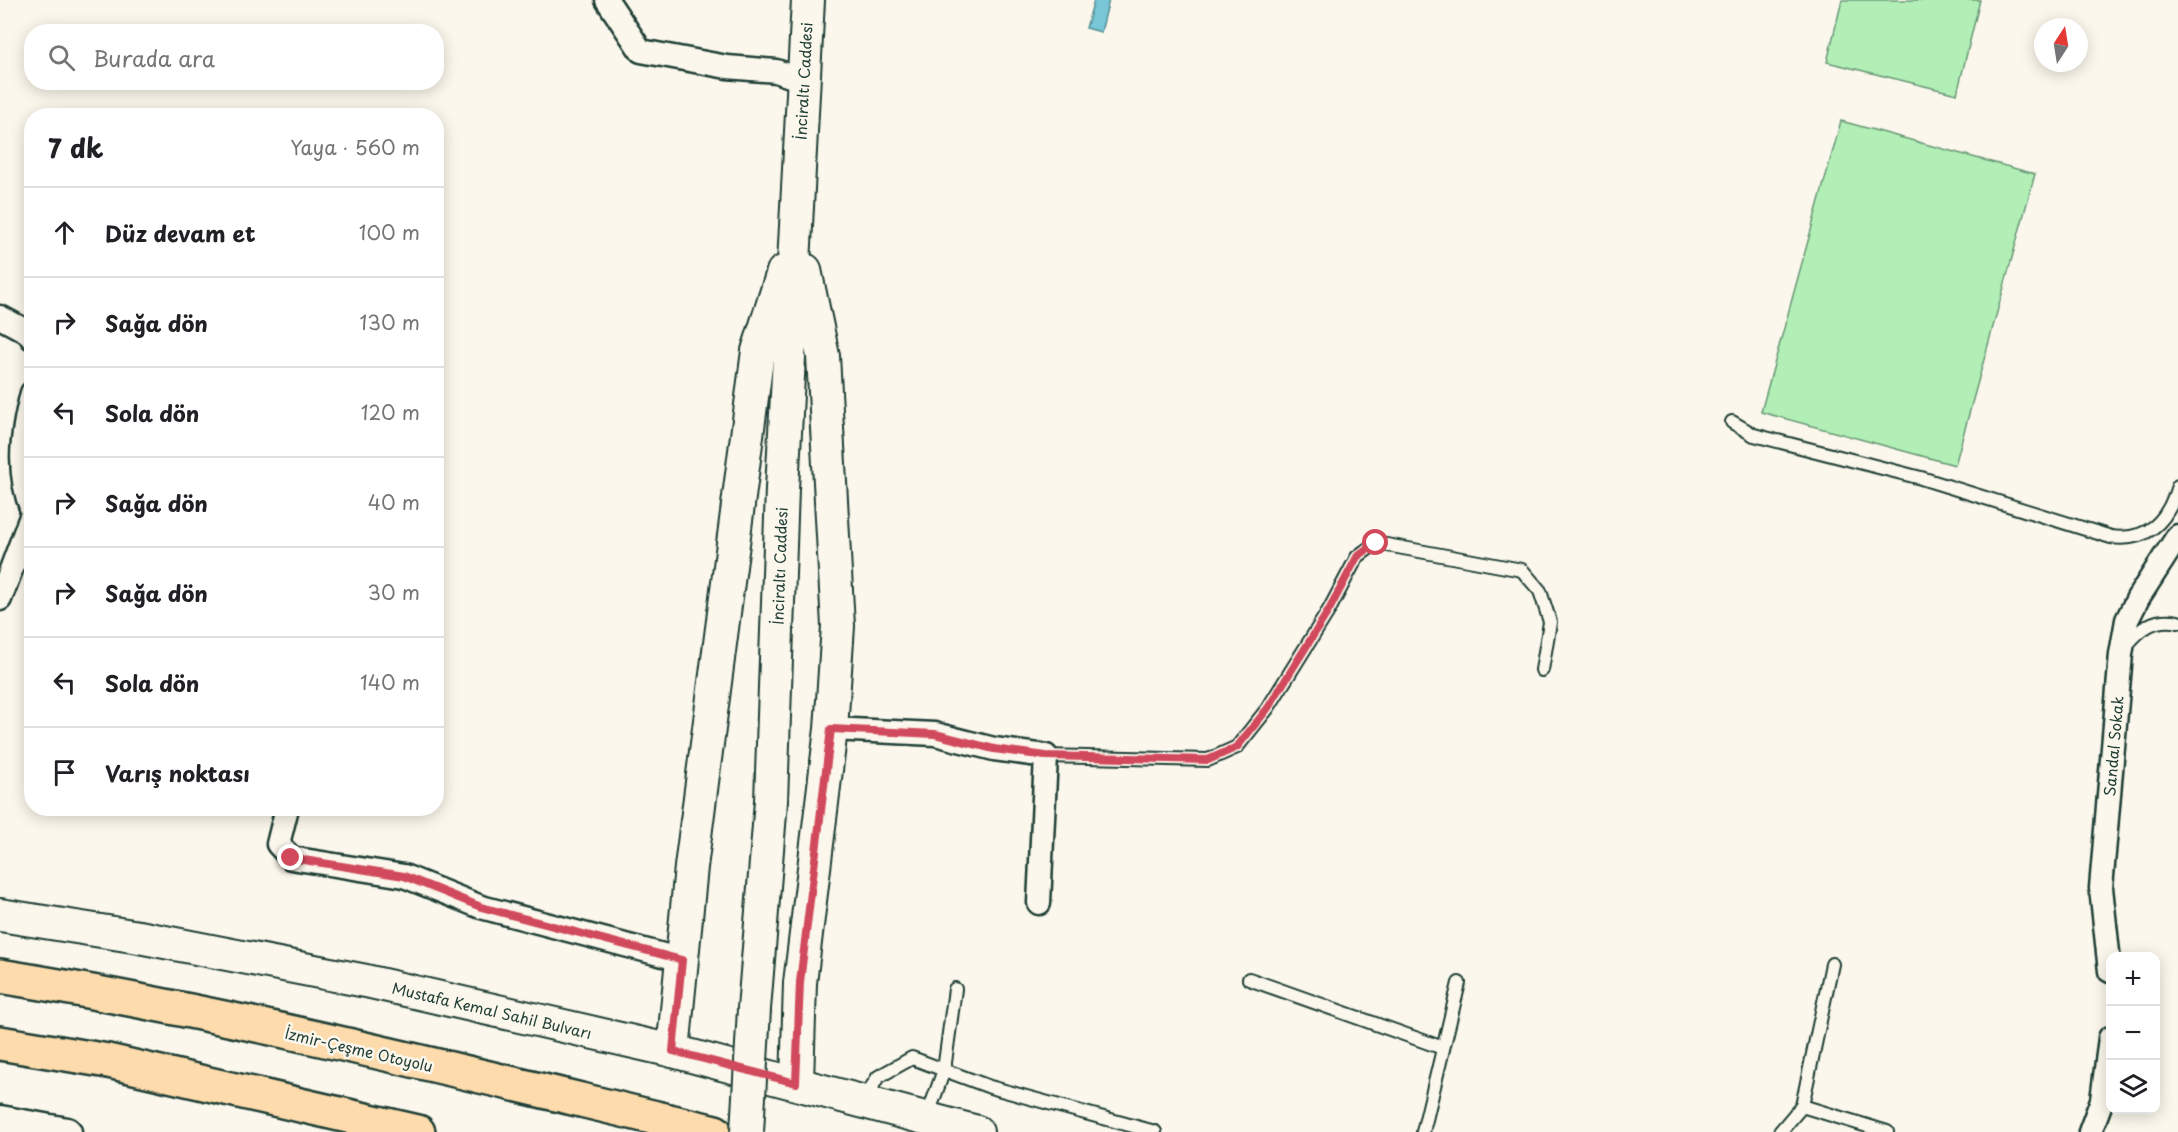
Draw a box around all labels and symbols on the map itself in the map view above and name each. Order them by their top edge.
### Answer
north arrow [2034,18,2088,72]
street label: İnciraltı Caddesi [788,22,818,140]
street label: İnciraltı Caddesi [765,507,793,625]
route start [1362,529,1388,555]
street label: Sandal Sokak [2097,694,2129,797]
route end [277,844,303,870]
street label: Mustafa Kemal Sahil Bulvarı [390,976,594,1044]
street label: İzmir-Çeşme Otoyolu [283,1021,435,1077]

